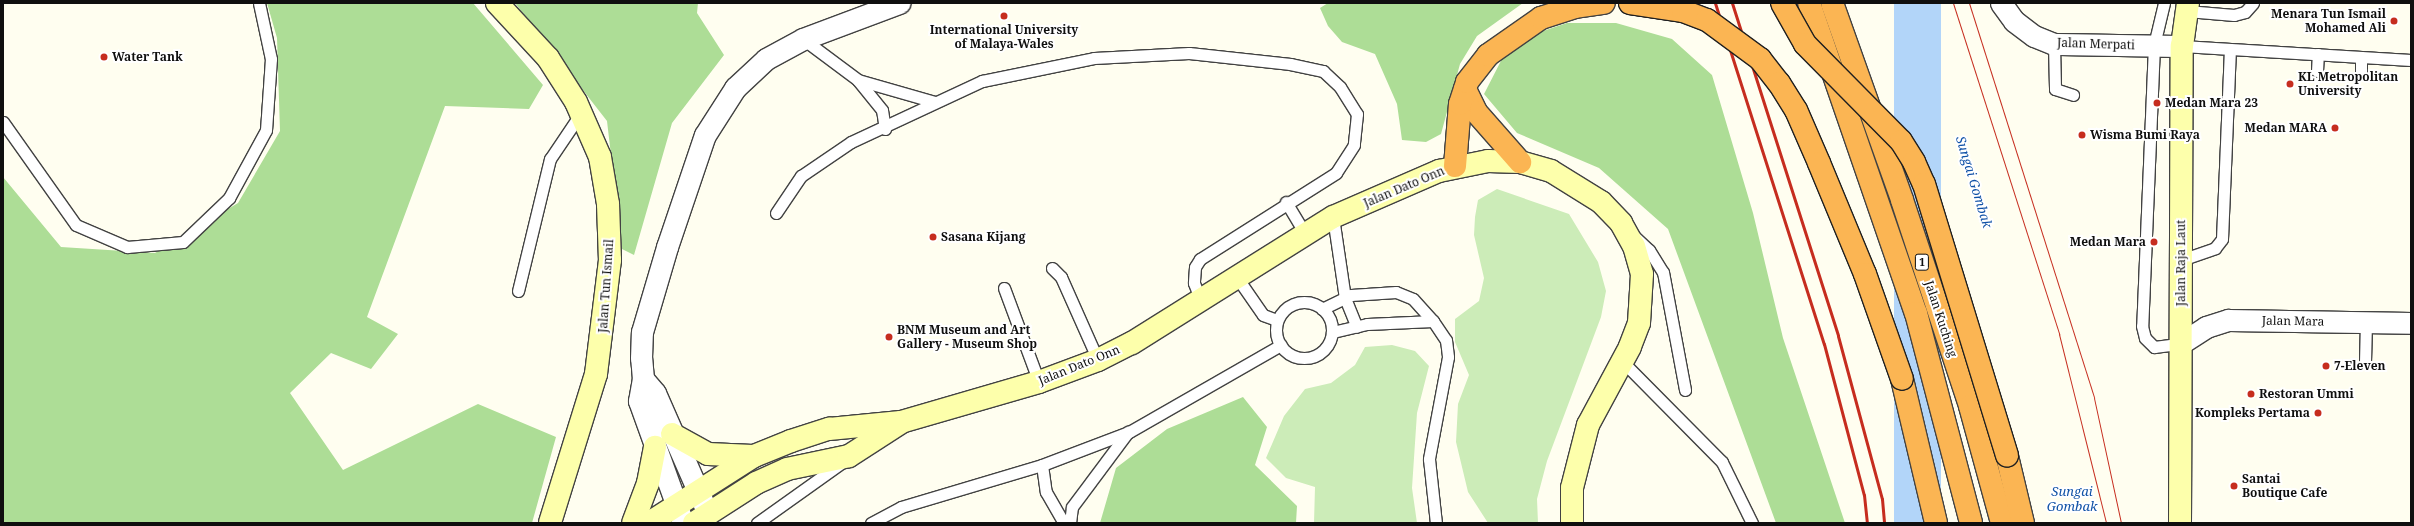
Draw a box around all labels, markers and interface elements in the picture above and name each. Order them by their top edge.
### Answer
place label: Menara Tun Ismail Mohamed Ali [2271,7,2386,35]
marker: International University of Malaya-Wales [999,11,1009,21]
marker: Menara Tun Ismail Mohamed Ali [2389,16,2399,26]
place label: International University of Malaya-Wales [930,23,1078,51]
street label: Jalan Merpati [2057,35,2135,53]
place label: Water Tank [112,50,183,64]
marker: Water Tank [99,52,109,62]
place label: KL Metropolitan University [2298,70,2398,98]
marker: KL Metropolitan University [2285,79,2295,89]
place label: Medan Mara 23 [2165,96,2258,110]
marker: Medan Mara 23 [2152,98,2162,108]
place label: Medan MARA [2245,121,2327,135]
marker: Medan MARA [2330,123,2340,133]
place label: Wisma Bumi Raya [2090,128,2200,142]
marker: Wisma Bumi Raya [2077,130,2087,140]
water label: Sungai Gombak [1953,134,1995,230]
street label: Jalan Dato Onn [1361,163,1447,211]
street label: Jalan Raja Laut [2174,220,2188,306]
place label: Sasana Kijang [941,230,1026,244]
marker: Sasana Kijang [928,232,938,242]
place label: Medan Mara [2070,235,2146,249]
marker: Medan Mara [2149,237,2159,247]
street label: Jalan Tun Ismail [596,239,616,333]
road number: 1 [1914,253,1930,271]
street label: Jalan Kuching [1922,279,1960,359]
street label: Jalan Mara [2262,313,2324,329]
place label: BNM Museum and Art Gallery - Museum Shop [897,323,1037,351]
marker: BNM Museum and Art Gallery - Museum Shop [884,332,894,342]
street label: Jalan Dato Onn [1036,342,1122,388]
place label: 7-Eleven [2334,359,2386,373]
marker: 7-Eleven [2321,361,2331,371]
place label: Restoran Ummi [2259,387,2354,401]
marker: Restoran Ummi [2246,389,2256,399]
place label: Kompleks Pertama [2195,406,2310,420]
marker: Kompleks Pertama [2313,408,2323,418]
place label: Santai Boutique Cafe [2242,472,2327,500]
marker: Santai Boutique Cafe [2229,481,2239,491]
water label: Sungai Gombak [2047,484,2097,515]

